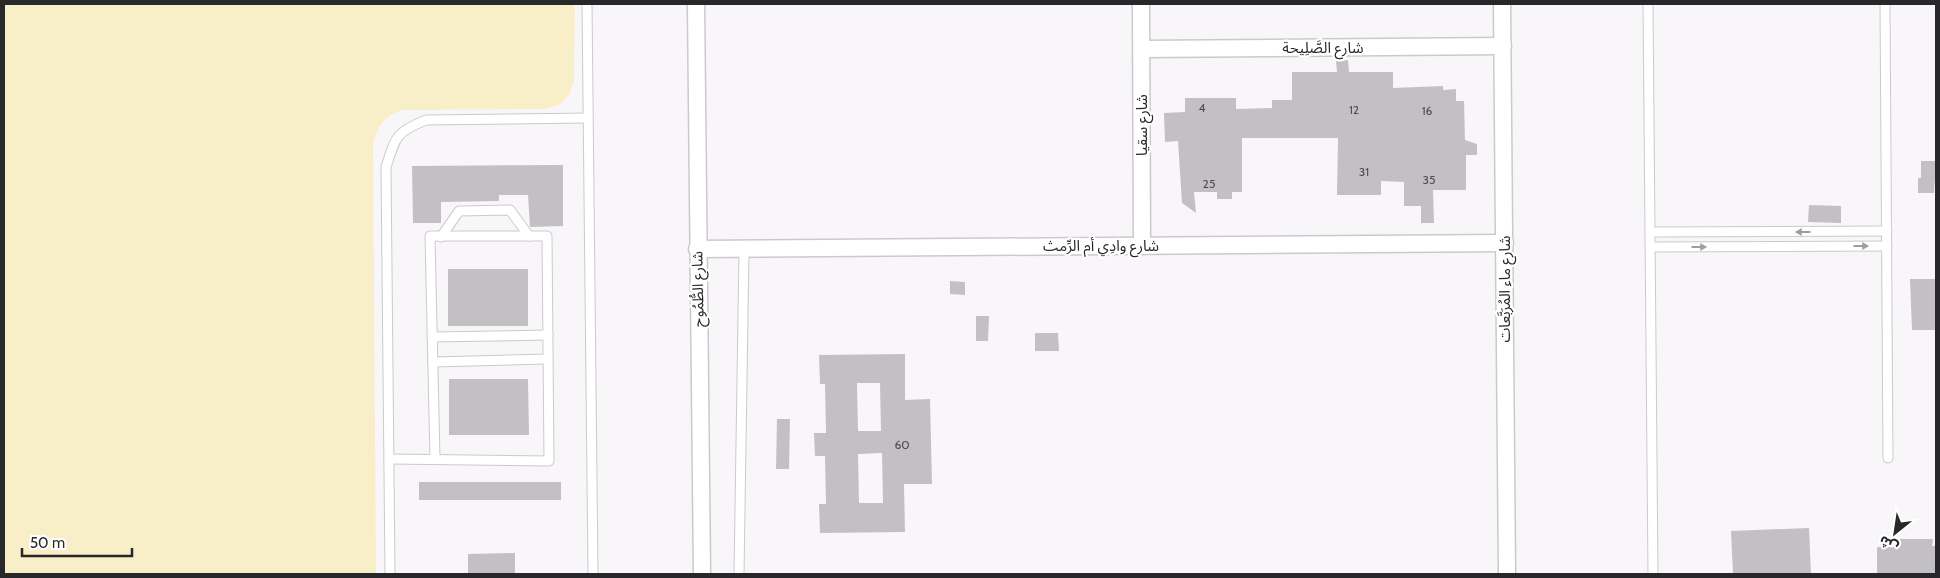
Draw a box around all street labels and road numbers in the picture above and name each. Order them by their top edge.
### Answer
street label: شارع الصَّلِيحة [1282,39,1364,60]
street label: شارع سقيا [1133,94,1154,156]
street label: شارع ماء المُرَبَّعات [1496,235,1517,343]
street label: شارع وادِي أم الرِّمث [1043,237,1159,258]
street label: شارع الطُّمُوح [688,251,711,327]

